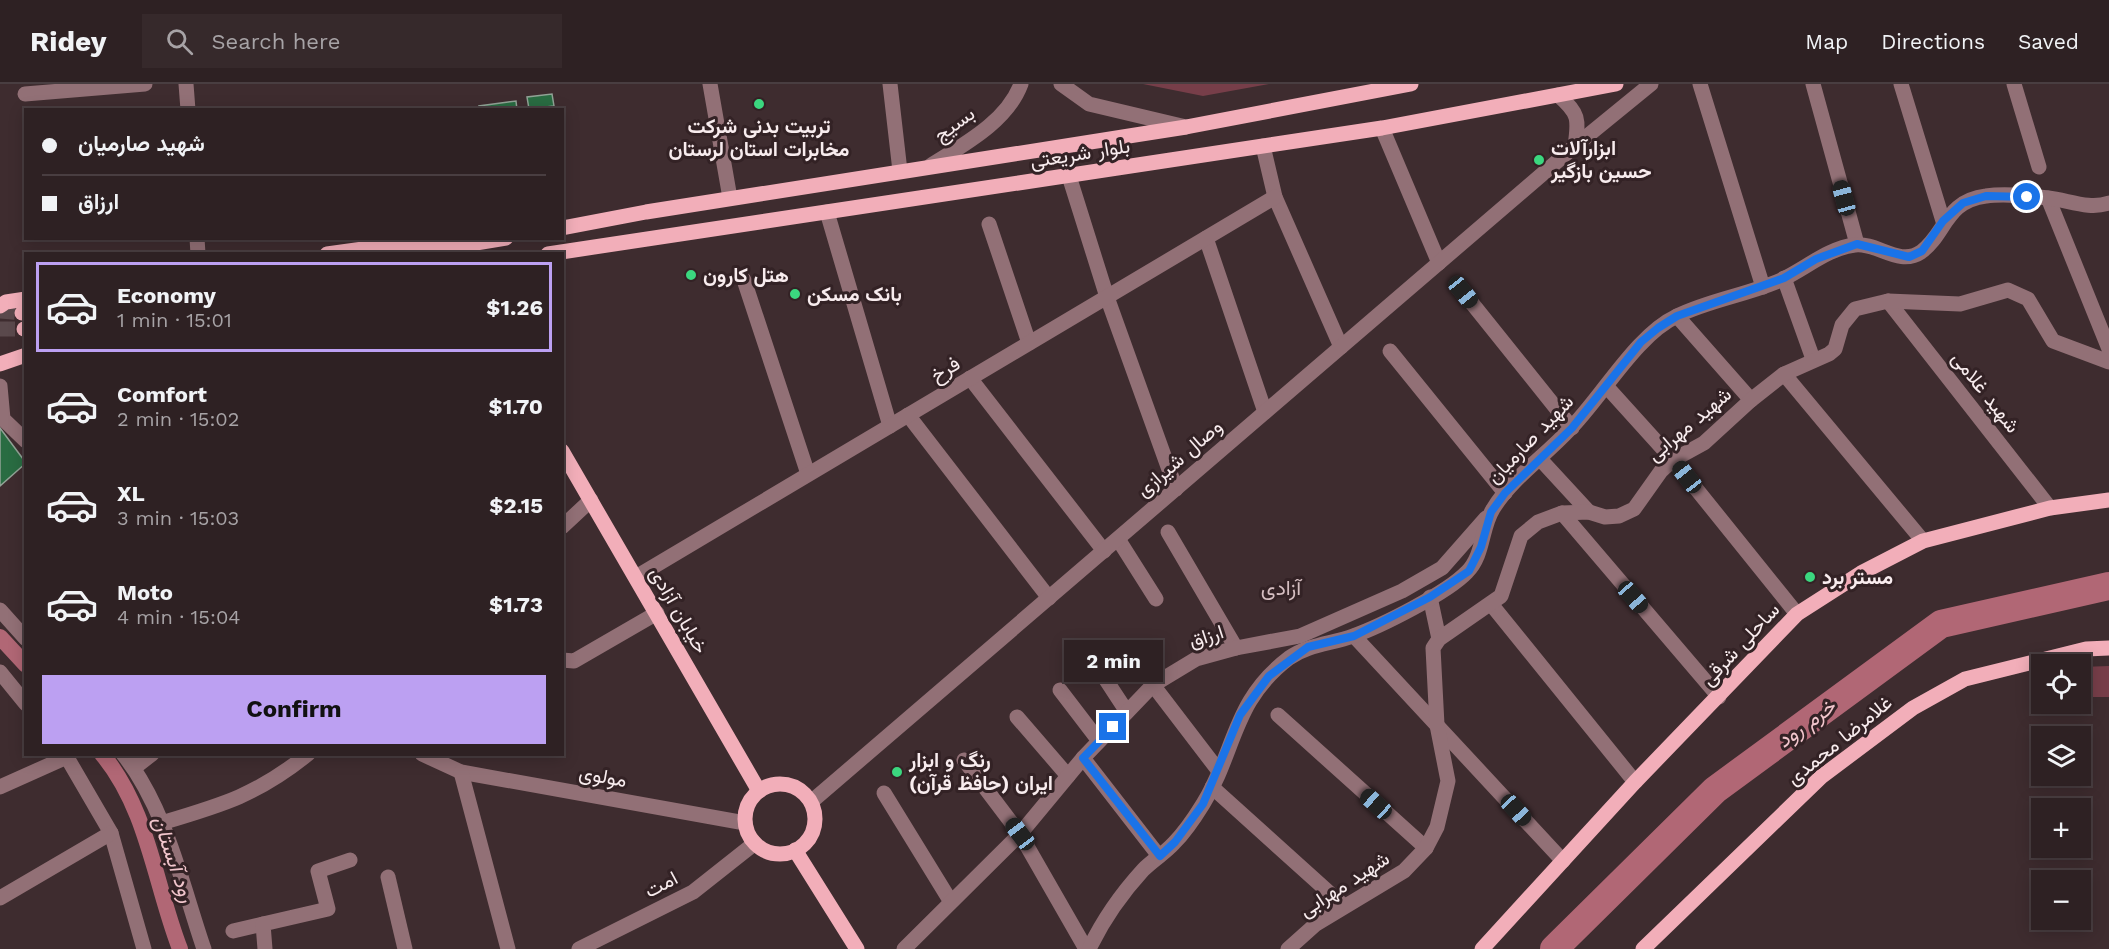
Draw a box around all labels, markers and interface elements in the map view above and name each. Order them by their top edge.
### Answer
search box [142,14,562,68]
text: Ridey [30,25,106,58]
icon: search [163,25,196,58]
text: Search here [211,29,340,54]
text: Map [1805,29,1848,54]
text: Directions [1881,29,1985,54]
text: Saved [2018,29,2079,54]
marker: تربیت بدنی شرکت مخابرات استان لرستان [752,97,766,111]
street label: بسیج [929,101,980,149]
place label: تربیت بدنی شرکت مخابرات استان لرستان [669,114,850,162]
text: شهید صارمیان [78,131,205,156]
street label: بلوار شریعتی [1028,133,1132,174]
place label: ابزارآلات حسین بازگیر [1550,136,1652,184]
marker: ابزارآلات حسین بازگیر [1532,153,1546,167]
car [1831,178,1857,218]
route start [2013,183,2040,210]
text: ارزاق [78,189,119,214]
place label: هتل کارون [703,263,789,288]
marker: هتل کارون [684,268,698,282]
car [1445,272,1481,312]
icon: car [45,280,99,334]
place label: بانک مسکن [807,282,902,306]
text: Economy [117,283,216,308]
marker: بانک مسکن [788,287,802,301]
text: $1.26 [486,295,543,320]
text: 1 min · 15:01 [117,308,232,332]
street label: شهید غلامی [1946,346,2025,438]
street label: فرخ [926,351,965,389]
icon: car [45,379,99,433]
text: Comfort [117,382,207,407]
street label: شهید مهرابی [1642,382,1737,467]
street label: شهید صارمیان [1482,390,1579,489]
text: $1.70 [489,394,543,419]
text: 2 min · 15:02 [117,407,239,431]
street label: وصال شیرازی [1131,414,1228,503]
car [1669,457,1705,497]
icon: car [45,478,99,532]
text: XL [117,481,145,506]
text: $2.15 [489,493,543,518]
text: 3 min · 15:03 [117,506,239,530]
street label: خیابان آزادی [644,563,713,658]
place label: مستر برد [1822,565,1893,590]
marker: مستر برد [1803,570,1817,584]
district label: آزادی [1261,575,1303,601]
icon: car [45,577,99,631]
car [1614,578,1652,616]
text: Moto [117,580,173,605]
text: $1.73 [489,592,543,617]
street label: ساحلی شرقی [1695,597,1785,691]
text: 4 min · 15:04 [117,605,241,629]
street label: ارزاق [1186,619,1227,654]
callout: 2 min [1064,640,1162,682]
text: 2 min [1086,649,1141,673]
map controls [2031,654,2091,930]
button: locate [2031,654,2091,714]
button: Confirm [42,675,546,744]
street label: غلامرضا محمدی [1781,690,1897,791]
water label: خرم رود [1772,693,1842,754]
route end [1099,713,1126,740]
button: layers [2031,726,2091,786]
place label: رنگ و ابزار ایران (حافظ قرآن) [908,748,1053,796]
street label: مولوی [577,760,629,793]
marker: رنگ و ابزار ایران (حافظ قرآن) [890,765,904,779]
car [1357,785,1395,823]
car [1497,791,1535,829]
button: + [2031,798,2091,858]
water label: رود آبستان [147,812,200,906]
car [1002,814,1038,854]
street label: شهید مهرابی [1294,846,1394,923]
street label: امت [640,865,682,903]
button: − [2031,870,2091,930]

